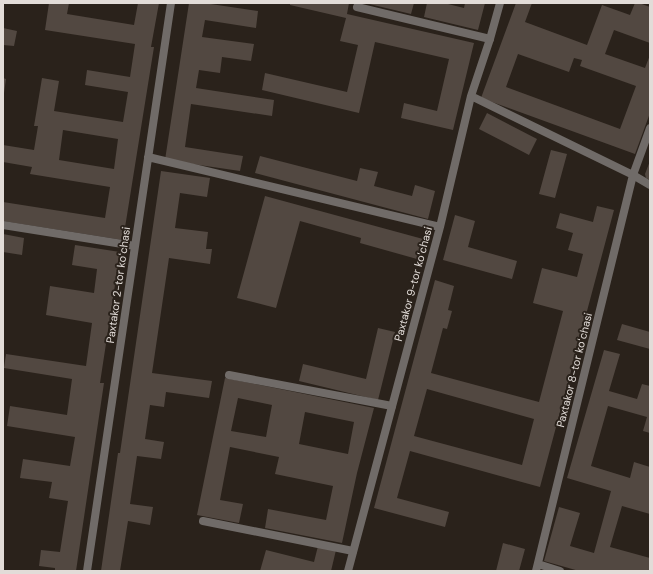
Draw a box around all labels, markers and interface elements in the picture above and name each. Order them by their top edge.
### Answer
street label: Paxtakor 9-tor koʻchasi [391,225,435,343]
street label: Paxtakor 2-tor koʻchasi [103,226,133,344]
street label: Paxtakor 8-tor koʻchasi [553,311,595,429]

